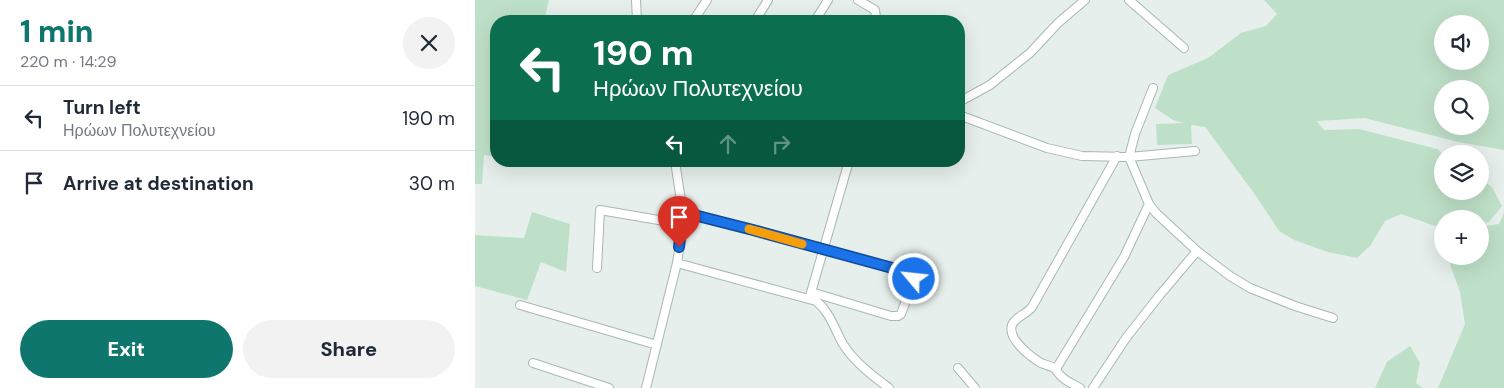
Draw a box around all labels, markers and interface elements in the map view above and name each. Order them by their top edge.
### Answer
text: 1 min [20,12,93,51]
map controls [1434,15,1489,265]
button: sound [1434,15,1489,70]
button: close [403,17,455,69]
text: 190 m [593,30,694,76]
icon: left [510,35,575,100]
text: 220 m · 14:29 [20,51,116,72]
text: Ηρώων Πολυτεχνείου [593,74,803,103]
button: search [1434,80,1489,135]
text: Turn left [63,95,141,120]
icon: left [20,104,48,132]
text: 190 m [402,106,455,131]
text: Ηρώων Πολυτεχνείου [63,120,216,141]
icon: left [661,130,689,158]
icon: ahead [714,130,742,158]
icon: right [767,130,795,158]
button: layers [1434,145,1489,200]
icon: arrive [20,169,48,197]
text: Arrive at destination [63,171,254,196]
text: 30 m [409,171,455,196]
pin [658,196,700,247]
icon: arrive [665,203,693,231]
button: + [1434,210,1489,265]
position arrow [887,252,939,304]
button: Exit [20,320,233,378]
button: Share [243,320,455,378]

